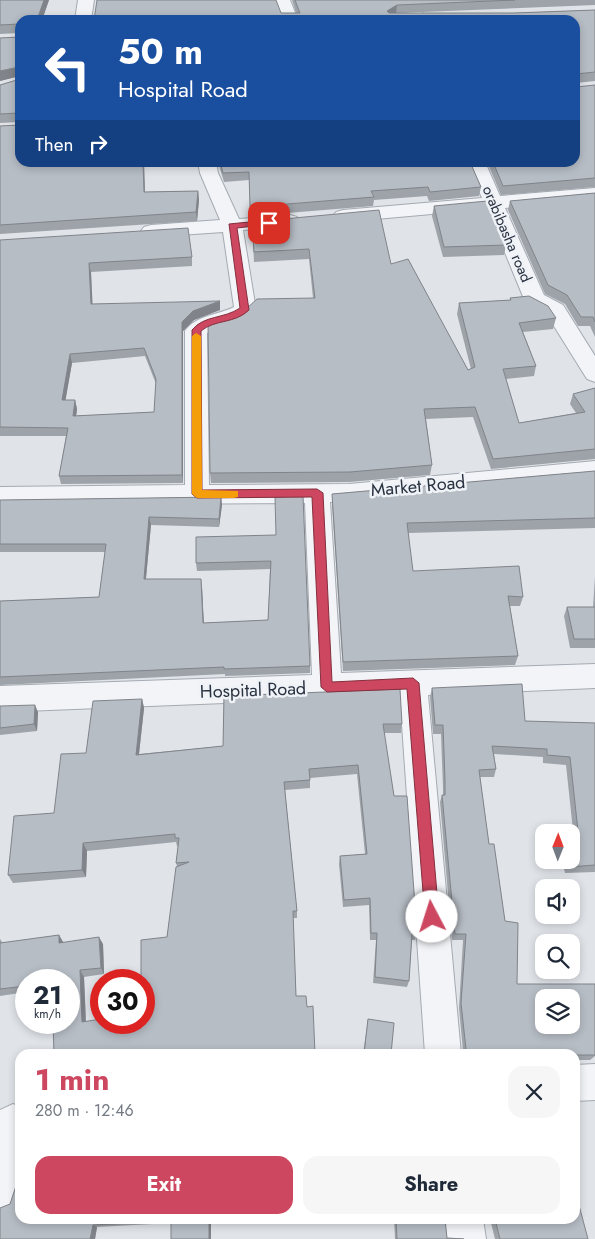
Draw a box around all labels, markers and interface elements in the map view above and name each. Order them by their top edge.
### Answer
text: 50 m [118,27,203,77]
icon: left [35,35,100,100]
text: Hospital Road [118,73,248,105]
icon: right [84,130,112,158]
text: Then [35,131,74,158]
street label: orabibasha road [477,182,537,286]
pin [248,202,290,244]
icon: arrive [255,209,283,237]
street label: Market Road [370,469,466,503]
street label: Hospital Road [199,675,307,705]
north arrow [535,824,580,869]
map controls [535,824,580,1034]
button: sound [535,879,580,924]
position arrow [405,890,457,942]
button: search [535,934,580,979]
speed limit sign: 30 [90,969,155,1034]
text: 21 [33,977,62,1013]
button: layers [535,989,580,1034]
text: km/h [34,1005,61,1023]
text: 1 min [35,1058,109,1101]
button: close [508,1066,560,1118]
text: 280 m · 12:46 [35,1099,134,1122]
button: Exit [35,1156,293,1214]
button: Share [303,1156,560,1214]

